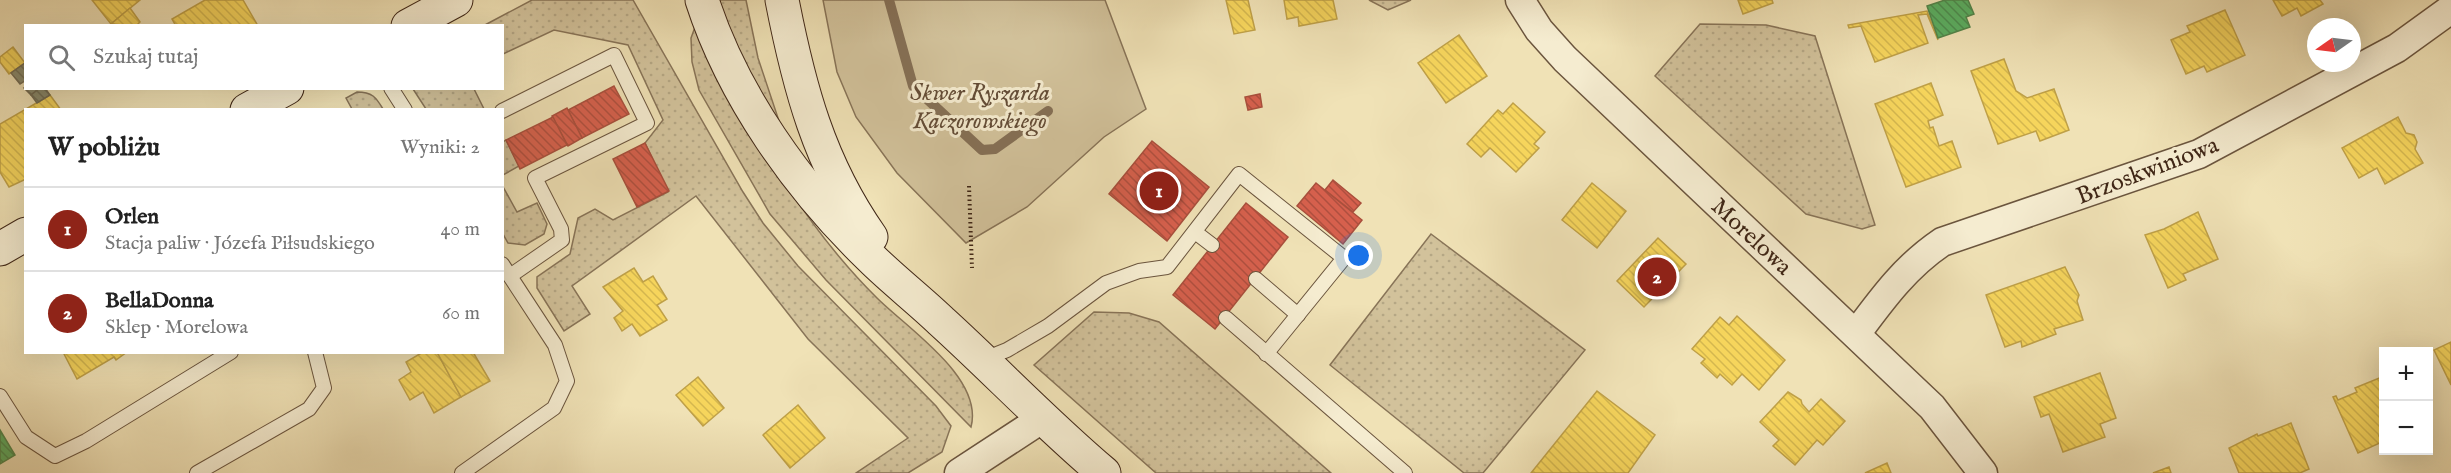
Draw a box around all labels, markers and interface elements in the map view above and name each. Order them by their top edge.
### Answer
north arrow [2307,18,2361,72]
search box [24,24,504,90]
icon: search [45,41,78,74]
text: Szukaj tutaj [93,43,198,71]
park label: Skwer Ryszarda Kaczorowskiego [910,78,1050,137]
street label: Brzoskwiniowa [2072,130,2224,213]
text: W pobliżu [48,131,160,164]
text: Wyniki: 2 [400,135,480,160]
pin: 1 [1140,168,1178,213]
street label: Morelowa [1704,192,1799,283]
text: Orlen [105,203,159,231]
text: 1 [64,217,71,242]
text: 40 m [441,217,480,242]
text: Stacja paliw · Józefa Piłsudskiego [105,231,375,256]
your location [1344,241,1373,270]
pin: 2 [1638,254,1676,300]
text: BellaDonna [105,287,214,315]
text: 2 [63,301,72,326]
text: 60 m [442,301,480,326]
text: Sklep · Morelowa [105,315,248,340]
map controls [2379,347,2433,455]
button: + [2379,347,2433,401]
button: − [2379,401,2433,455]

